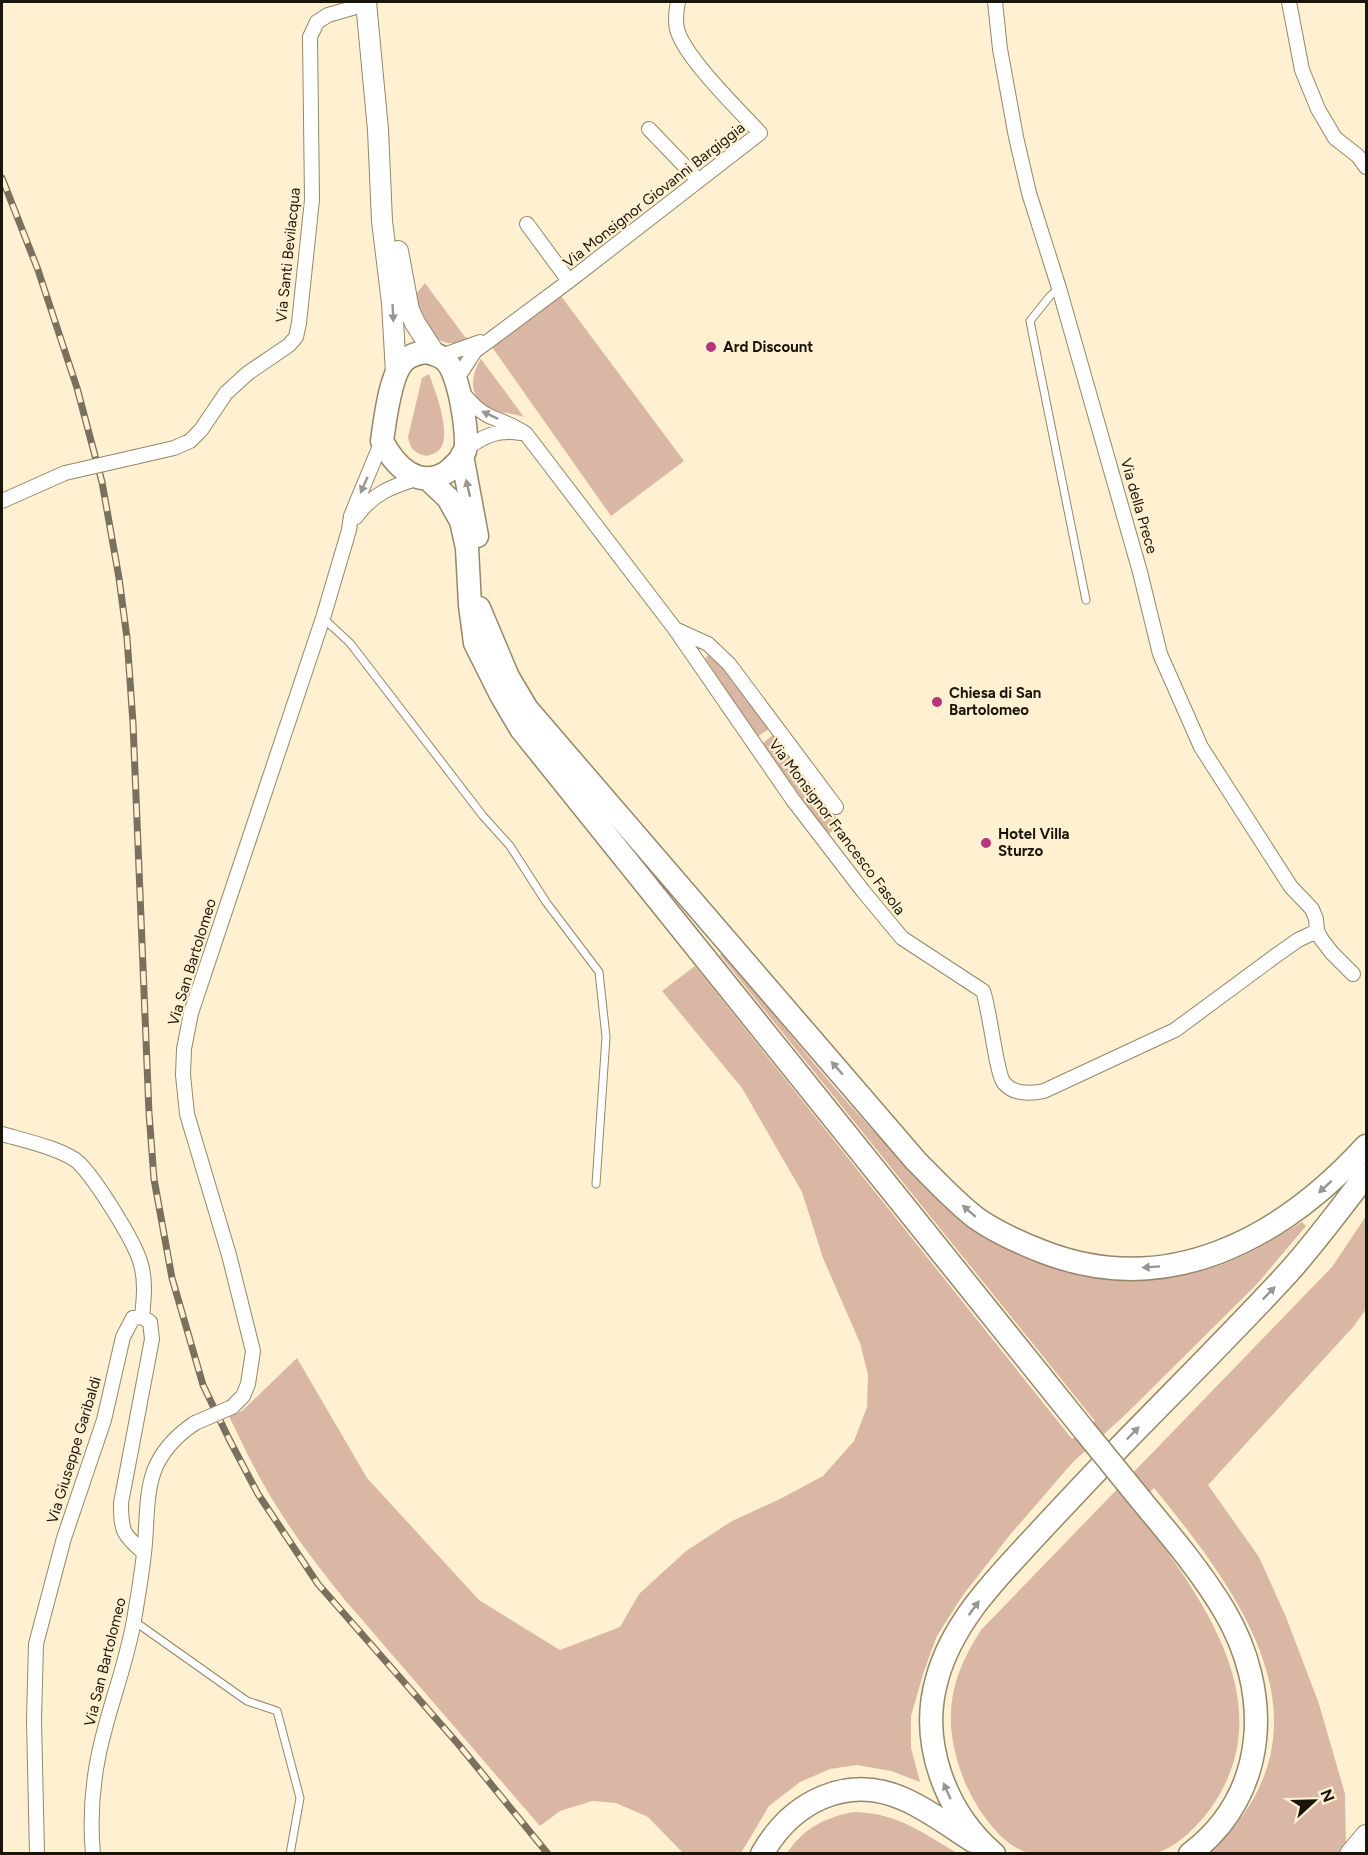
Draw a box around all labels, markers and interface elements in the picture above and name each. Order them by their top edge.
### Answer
street label: Via Monsignor Giovanni Bargiggia [560,118,748,272]
street label: Via Santi Bevilacqua [272,187,304,323]
one-way arrow [388,304,397,323]
place label: Ard Discount [723,338,813,356]
marker: Ard Discount [704,340,718,354]
one-way arrow [482,411,499,420]
street label: Via della Prece [1117,456,1161,556]
one-way arrow [359,476,369,494]
one-way arrow [462,478,472,497]
place label: Chiesa di San Bartolomeo [949,684,1041,719]
marker: Chiesa di San Bartolomeo [930,695,944,709]
street label: Via Monsignor Francesco Fasola [765,736,909,918]
place label: Hotel Villa Sturzo [998,825,1070,860]
marker: Hotel Villa Sturzo [979,836,993,850]
street label: Via San Bartolomeo [164,896,220,1028]
one-way arrow [830,1060,843,1076]
one-way arrow [1317,1180,1332,1194]
one-way arrow [962,1205,977,1218]
one-way arrow [1141,1262,1160,1272]
one-way arrow [1261,1286,1275,1300]
street label: Via Giuseppe Garibaldi [43,1374,105,1526]
one-way arrow [1126,1425,1140,1440]
street label: Via San Bartolomeo [80,1595,130,1728]
one-way arrow [967,1600,980,1616]
north arrow [1284,1771,1344,1831]
one-way arrow [943,1782,952,1799]
text: N [1316,1786,1339,1805]

